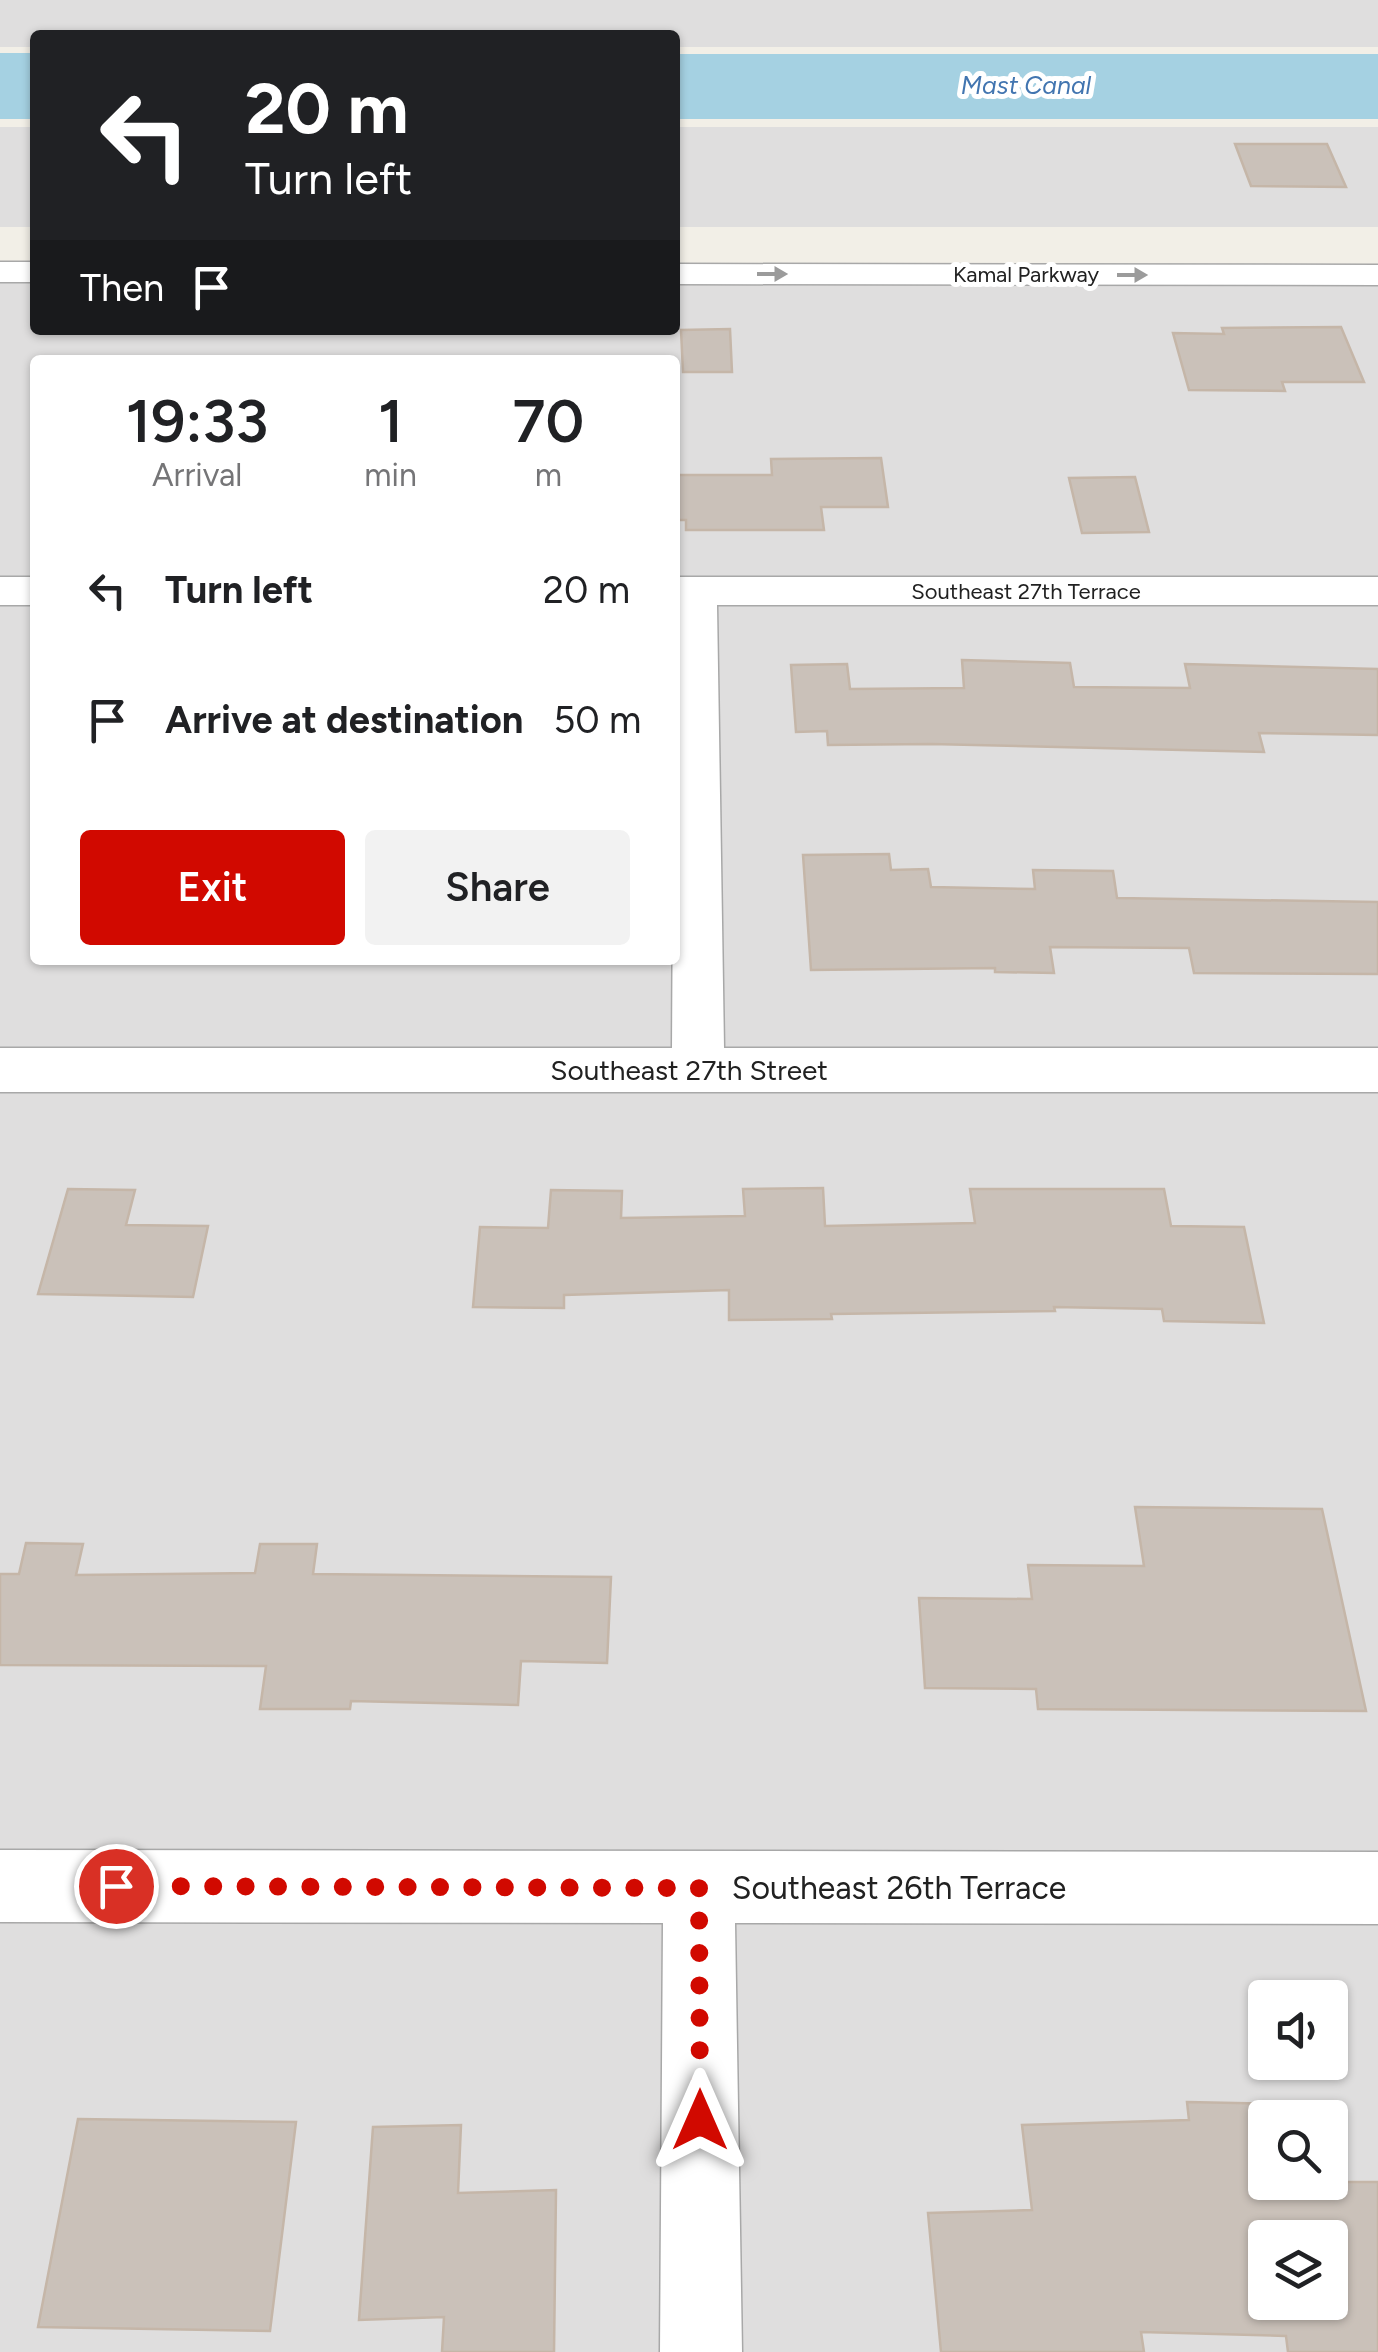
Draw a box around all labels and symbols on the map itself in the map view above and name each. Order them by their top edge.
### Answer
water label: Mast Canal [961,70,1092,100]
street label: Kamal Parkway [953,261,1099,288]
one-way arrow [757,266,789,282]
one-way arrow [1117,267,1149,283]
street label: Southeast 27th Terrace [911,578,1141,605]
street label: Southeast 27th Street [550,1053,828,1087]
pin [74,1844,159,1929]
street label: Southeast 26th Terrace [732,1869,1066,1907]
position arrow [648,2068,752,2172]

